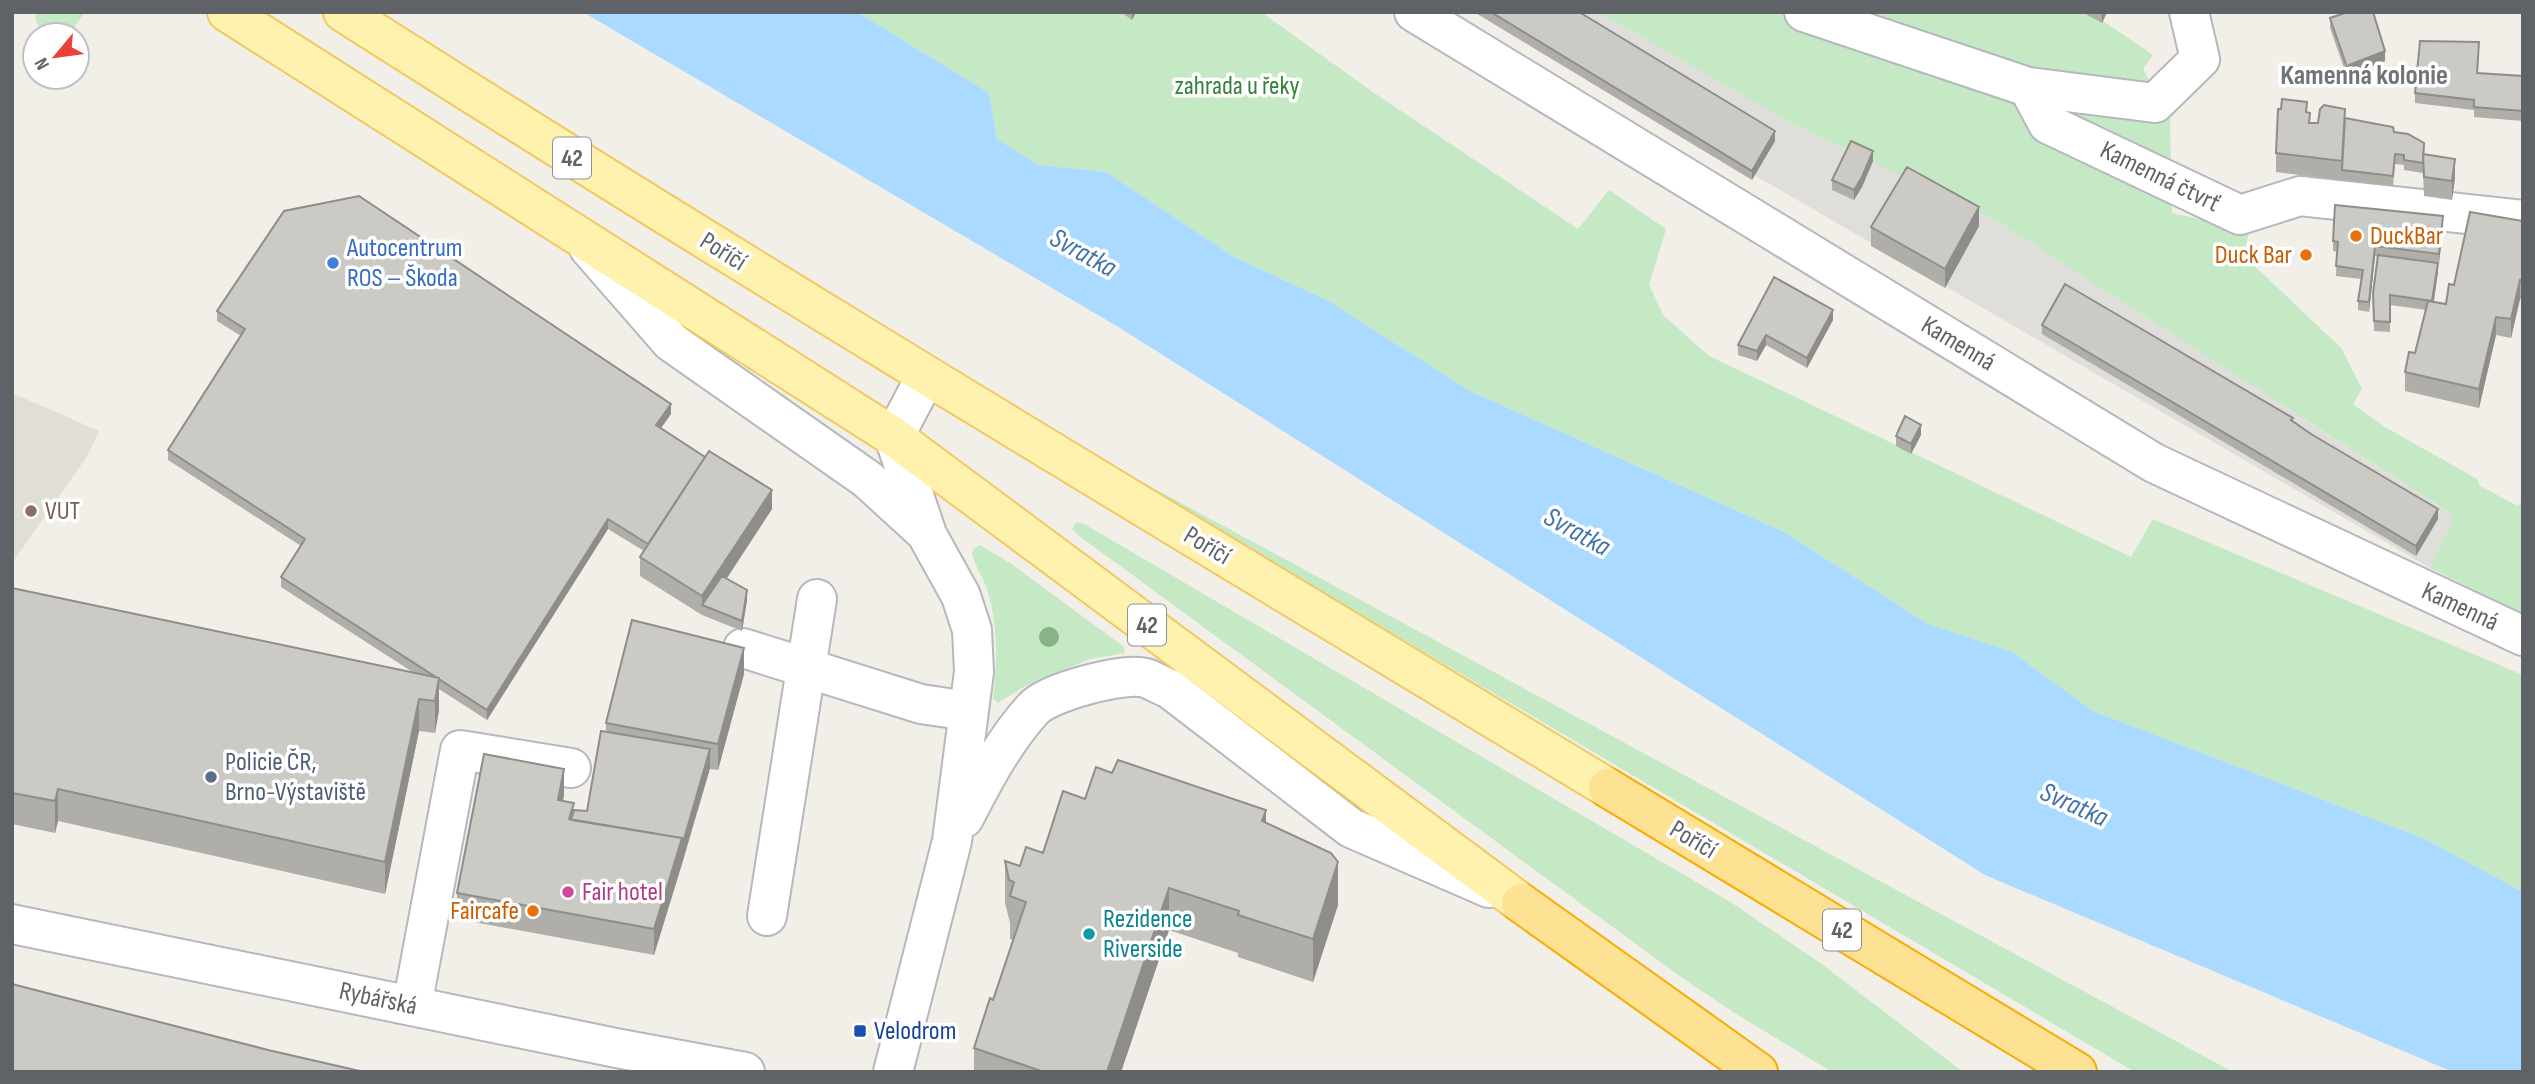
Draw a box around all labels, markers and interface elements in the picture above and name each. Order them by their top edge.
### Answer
north arrow [21,21,91,91]
text: N [30,53,55,74]
district label: Kamenná kolonie [2280,59,2448,92]
park label: zahrada u řeky [1175,71,1299,102]
street label: Kamenná čtvrť [2095,135,2225,219]
road number: 42 [553,138,591,178]
water label: Svratka [1044,221,1123,285]
place label: DuckBar [2370,221,2444,252]
street label: Poříčí [694,226,752,278]
marker: DuckBar [2348,228,2364,244]
place label: Autocentrum ROS – Škoda [346,233,463,294]
place label: Duck Bar [2215,240,2293,271]
marker: Duck Bar [2298,247,2314,263]
marker: Autocentrum ROS – Škoda [325,255,341,271]
street label: Kamenná [1915,310,2001,378]
place label: VUT [45,496,80,527]
water label: Svratka [1538,500,1617,564]
marker: VUT [23,503,39,519]
street label: Poříčí [1178,520,1236,572]
street label: Kamenná [2417,576,2503,638]
road number: 42 [1128,604,1166,646]
place label: Policie ČR, Brno-Výstaviště [225,747,366,808]
marker: Policie ČR, Brno-Výstaviště [203,769,219,785]
water label: Svratka [2035,776,2114,835]
street label: Poříčí [1664,814,1722,866]
place label: Fair hotel [582,877,663,908]
marker: Fair hotel [560,884,576,900]
place label: Faircafe [450,896,519,927]
marker: Faircafe [525,903,541,919]
place label: Rezidence Riverside [1103,904,1193,965]
road number: 42 [1823,910,1861,950]
marker: Rezidence Riverside [1081,926,1097,942]
street label: Rybářská [336,976,420,1022]
place label: Velodrom [874,1016,956,1047]
marker: Velodrom [852,1023,868,1039]

